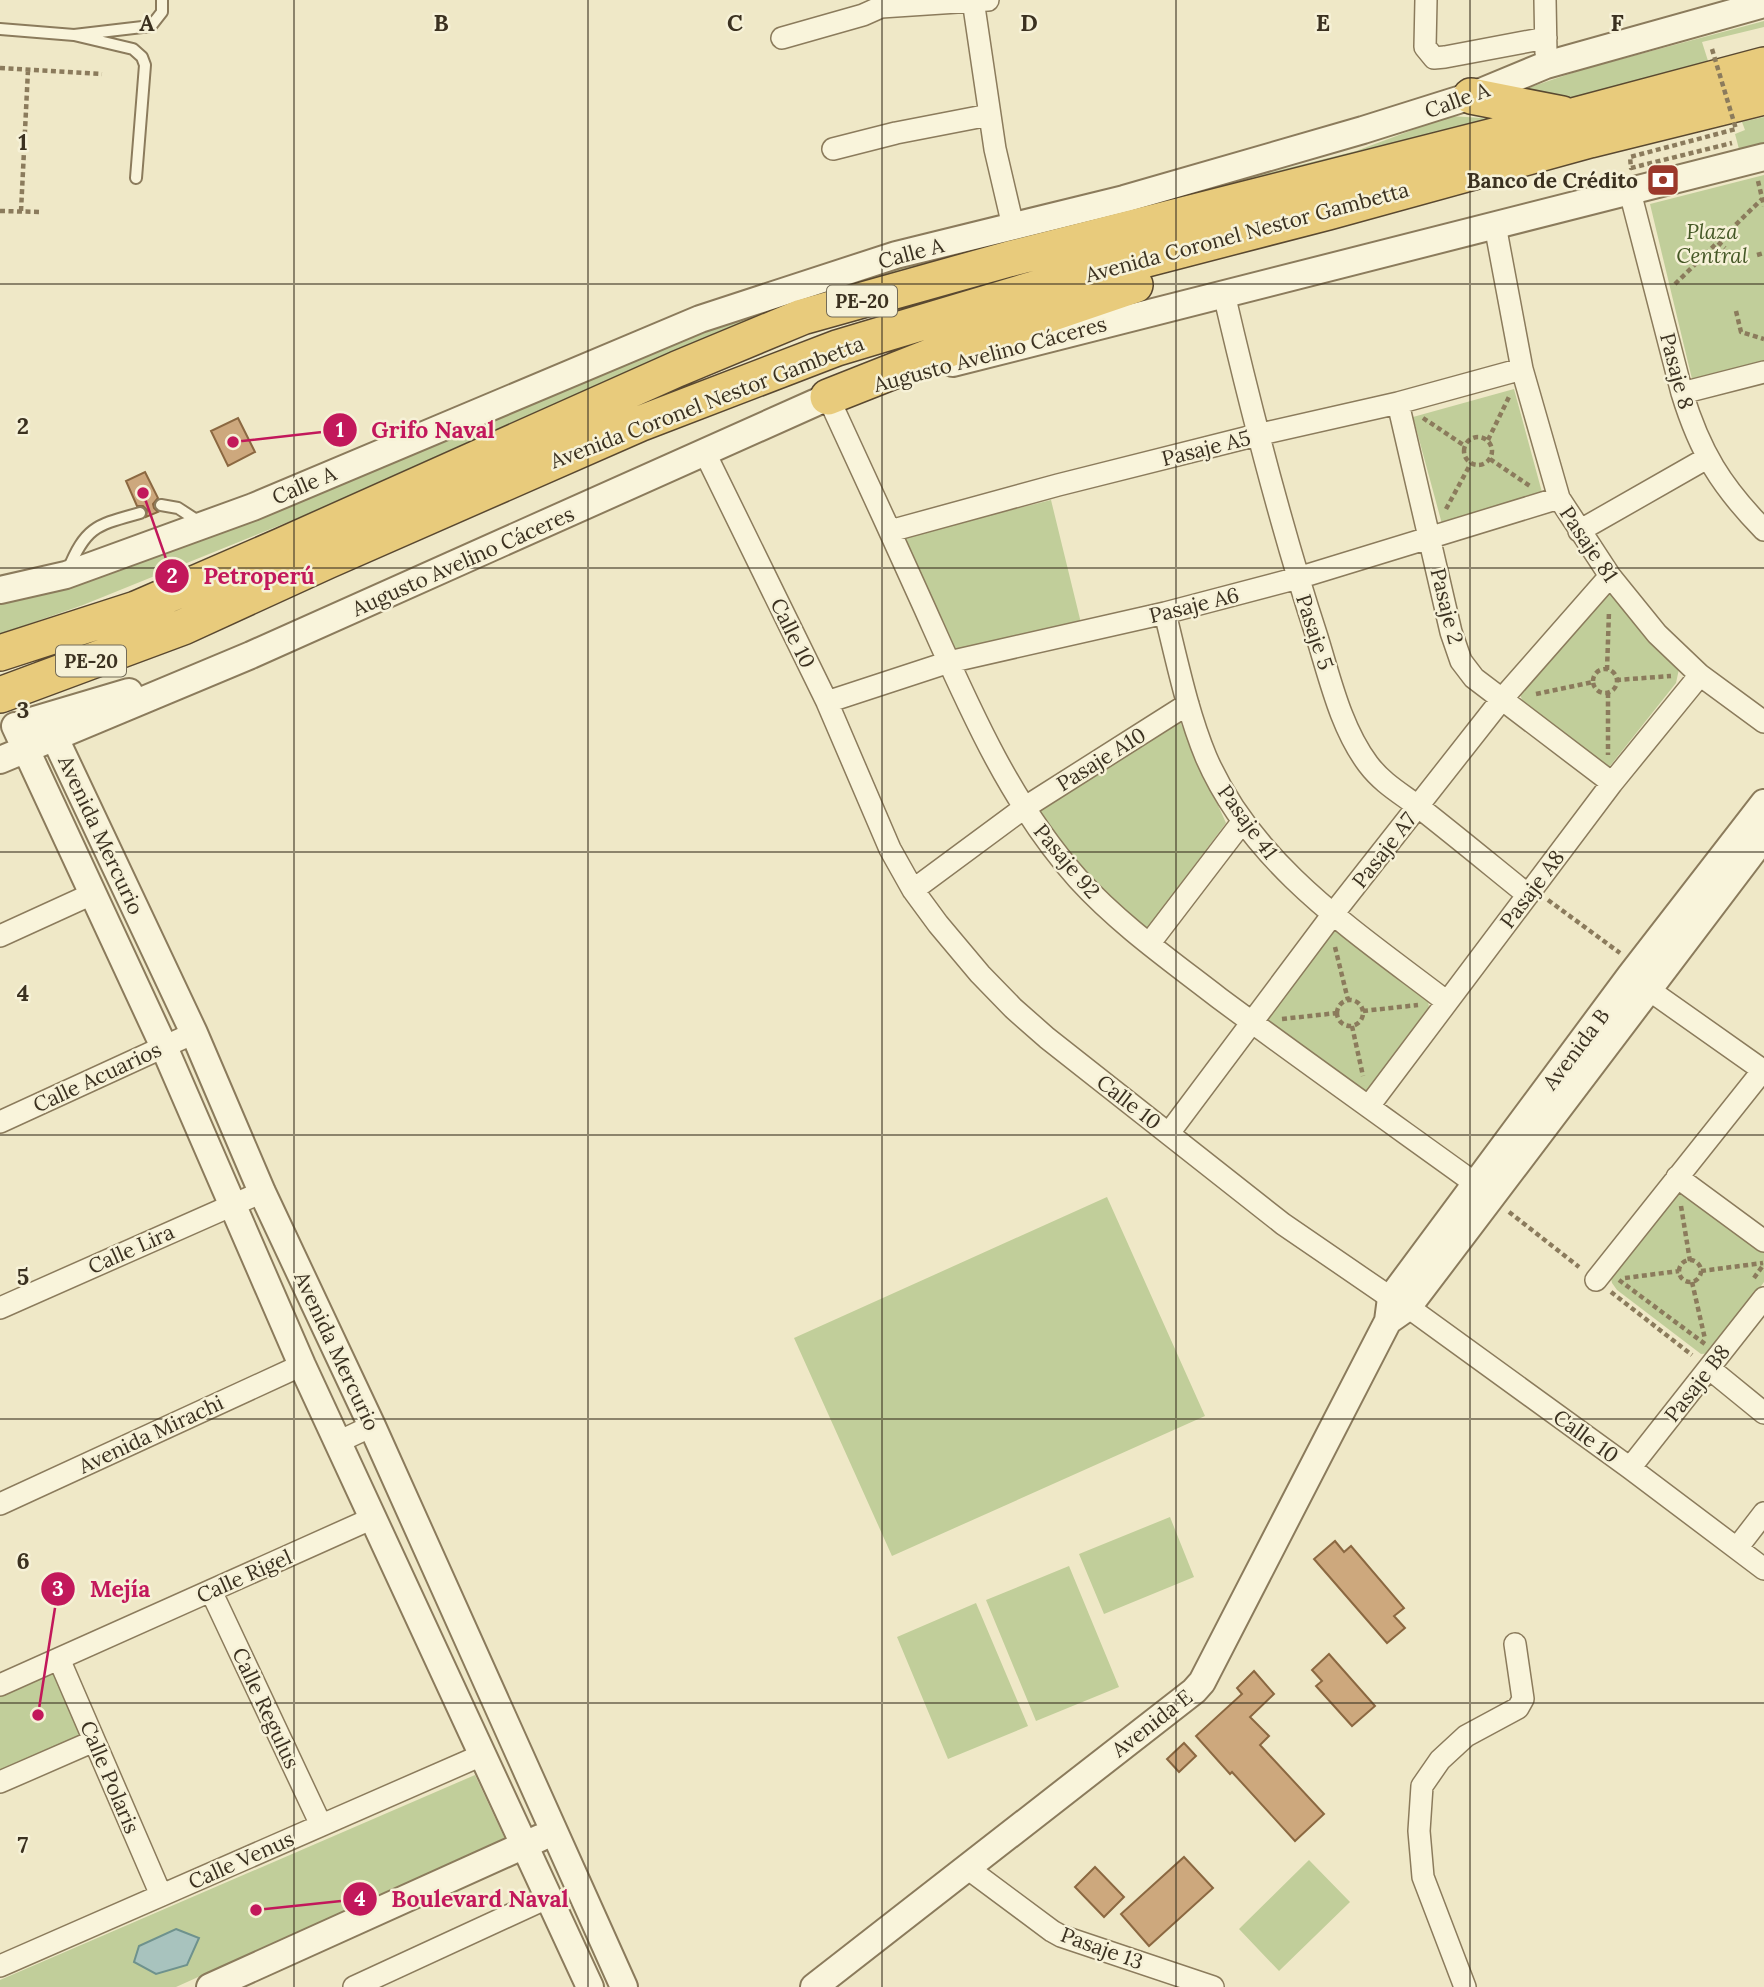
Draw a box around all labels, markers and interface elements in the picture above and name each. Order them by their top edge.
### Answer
text: A [139,8,155,37]
text: B [433,8,449,37]
text: C [727,8,743,37]
text: D [1020,8,1038,37]
text: E [1316,8,1330,37]
text: F [1610,8,1624,37]
street label: Calle A [1421,76,1494,124]
text: 1 [18,127,28,156]
bank icon: Banco de Crédito [1644,161,1682,199]
place label: Banco de Crédito [1467,167,1638,194]
street label: Avenida Coronel Nestor Gambetta [1081,176,1412,289]
park label: Plaza Central [1676,218,1748,269]
street label: Calle A [875,231,948,275]
road number: PE-20 [827,286,897,316]
street label: Augusto Avelino Cáceres [869,310,1110,398]
street label: Avenida Coronel Nestor Gambetta [545,329,868,475]
street label: Pasaje 8 [1654,330,1700,412]
callout: Grifo Naval [322,408,509,452]
text: 2 [17,411,29,440]
text: Grifo Naval [371,415,495,444]
text: 1 [336,416,344,443]
street label: Pasaje A5 [1159,424,1253,472]
street label: Calle A [268,459,341,511]
street label: Augusto Avelino Cáceres [347,500,578,623]
street label: Pasaje 81 [1554,501,1624,587]
callout: Petroperú [154,554,329,598]
text: Petroperú [203,561,315,590]
text: 2 [166,562,178,589]
street label: Pasaje 2 [1425,565,1469,647]
street label: Pasaje A6 [1146,581,1242,629]
street label: Pasaje 5 [1290,591,1340,673]
street label: Calle 10 [765,594,821,672]
road number: PE-20 [56,646,126,676]
text: 3 [17,695,29,724]
street label: Pasaje A10 [1051,721,1151,797]
street label: Avenida Mercurio [52,750,150,919]
street label: Pasaje 41 [1212,780,1284,864]
street label: Pasaje A7 [1346,806,1422,893]
street label: Pasaje 92 [1028,818,1106,904]
street label: Pasaje A8 [1494,844,1570,934]
text: 4 [17,978,29,1007]
street label: Avenida B [1536,1003,1615,1096]
street label: Calle Acuarios [29,1035,165,1119]
street label: Calle 10 [1091,1068,1167,1136]
street label: Calle Lira [84,1218,179,1280]
text: 5 [17,1262,29,1291]
street label: Avenida Mercurio [288,1266,386,1435]
street label: Pasaje B8 [1658,1339,1736,1427]
street label: Avenida Mirachi [73,1389,228,1480]
street label: Calle 10 [1548,1403,1624,1469]
street label: Calle Rigel [192,1543,296,1609]
text: 6 [16,1546,30,1575]
callout: Mejía [41,1567,164,1611]
text: Mejía [90,1574,150,1603]
text: 3 [52,1575,64,1602]
street label: Calle Regulus [226,1643,306,1773]
street label: Avenida E [1105,1683,1198,1764]
street label: Calle Polaris [74,1717,146,1837]
street label: Calle Venus [184,1825,298,1895]
text: 7 [18,1830,29,1859]
callout: Boulevard Naval [342,1877,583,1921]
text: Boulevard Naval [391,1884,569,1913]
text: 4 [354,1885,366,1912]
street label: Pasaje 13 [1057,1921,1147,1975]

